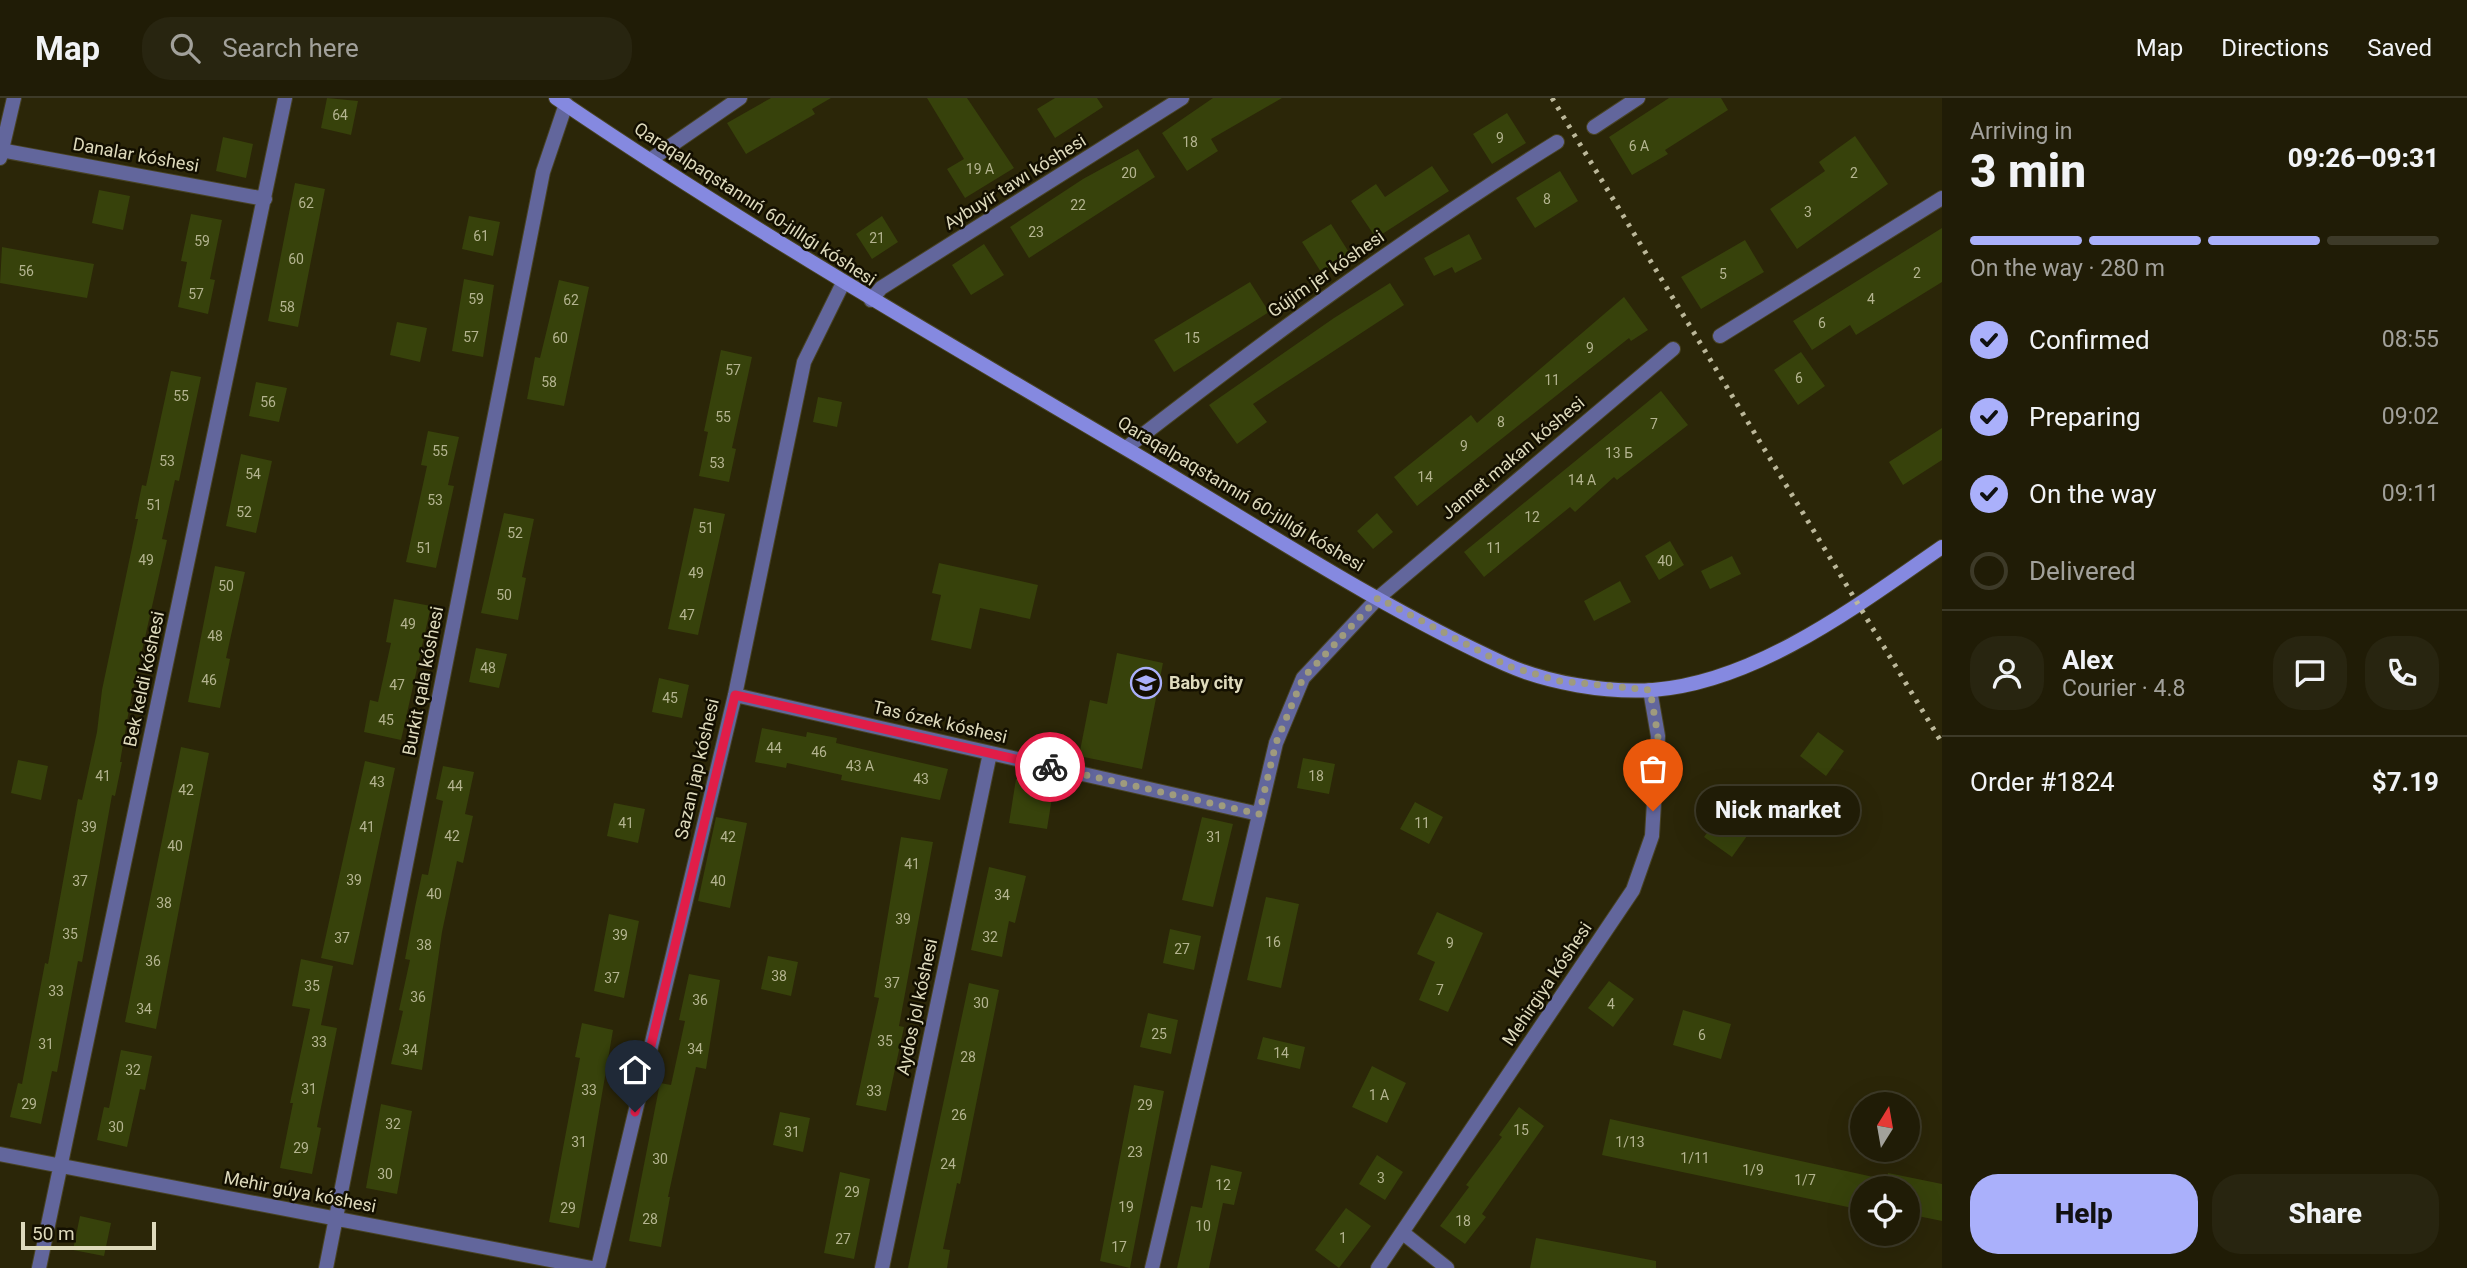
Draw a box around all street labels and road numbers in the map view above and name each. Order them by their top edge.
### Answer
street label: Qaraqalpaqstannıń 60-jıllıǵı kóshesi [630,117,880,290]
street label: Aybuyir tawı kóshesi [940,129,1090,234]
street label: Danalar kóshesi [71,133,201,176]
street label: Gújim jer kóshesi [1263,226,1388,322]
street label: Jannet makan kóshesi [1437,392,1588,524]
street label: Qaraqalpaqstannıń 60-jıllıǵı kóshesi [1114,411,1368,576]
street label: Burkit qala kóshesi [398,605,447,757]
street label: Bek keldi kóshesi [119,609,168,749]
street label: Sazan jap kóshesi [670,696,723,841]
street label: Tas ózek kóshesi [871,696,1009,747]
street label: Mehirgiya kóshesi [1498,918,1596,1049]
street label: Aydos jol kóshesi [892,937,941,1077]
street label: Mehir gúyа kóshesi [222,1166,378,1217]

